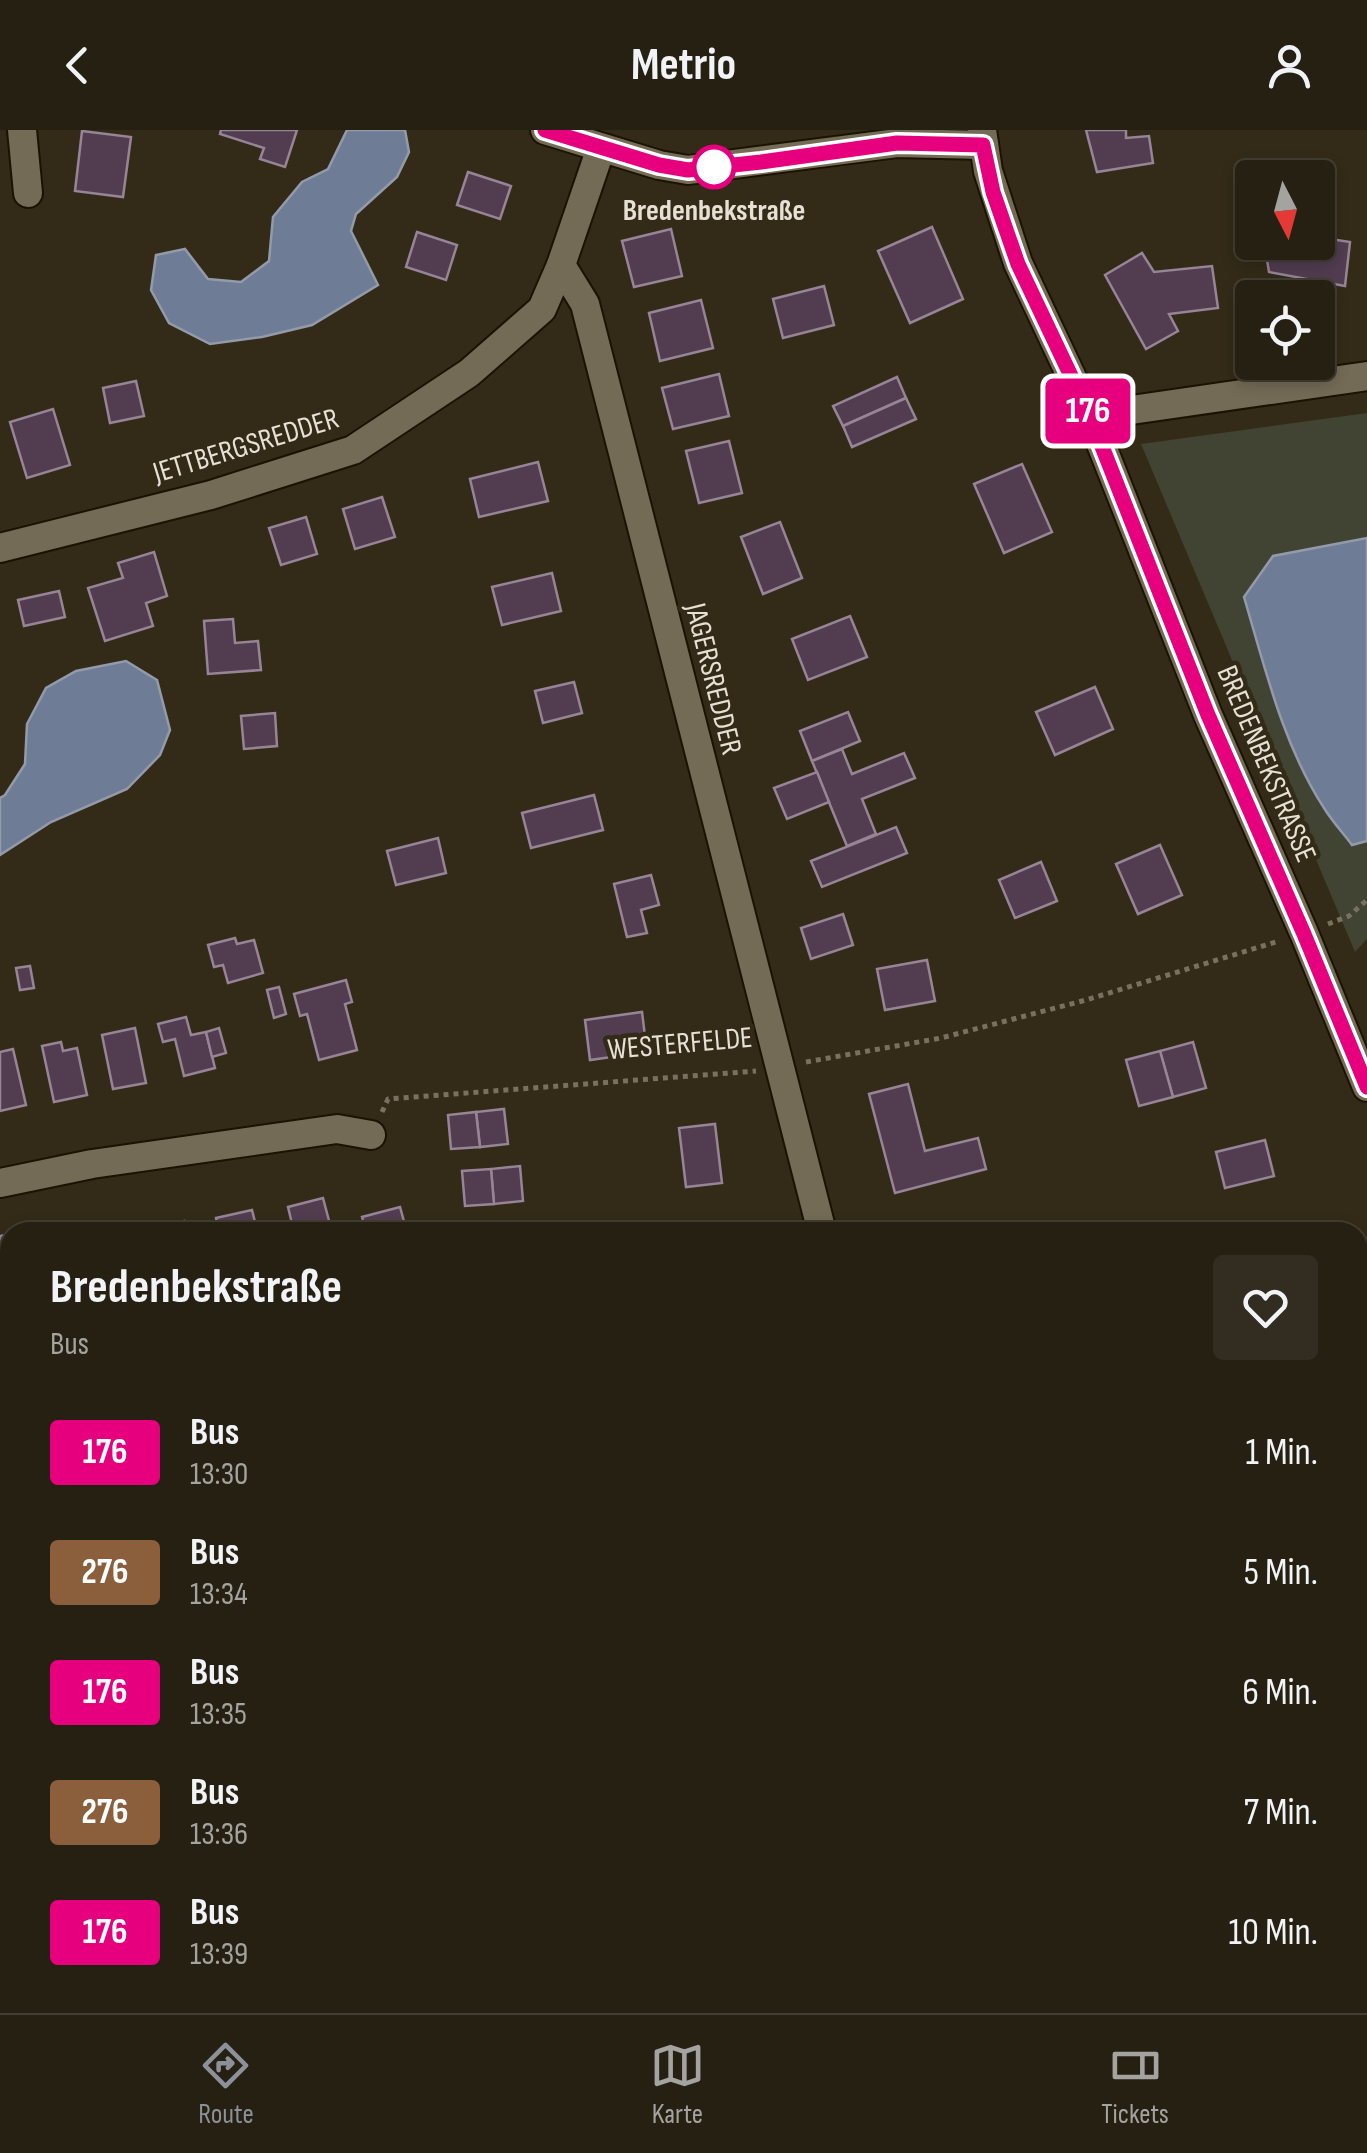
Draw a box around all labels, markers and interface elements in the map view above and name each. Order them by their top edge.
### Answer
icon: back [50,38,105,93]
text: Metrio [631,38,736,93]
icon: person [1262,38,1317,93]
marker: Bredenbekstraße [693,146,735,188]
north arrow [1235,160,1335,260]
map controls [1235,160,1335,380]
place label: Bredenbekstraße [623,193,805,229]
button: locate [1235,280,1335,380]
line badge: 176 [1030,378,1146,444]
text: 176 [1065,390,1111,433]
street label: JETTBERGSREDDER [148,401,343,492]
street label: JAGERSREDDER [677,599,749,759]
street label: BREDENBEKSTRASSE [1208,660,1324,868]
street label: WESTERFELDE [606,1020,754,1068]
button: heart [1213,1255,1318,1360]
text: Bredenbekstraße [50,1259,342,1316]
text: Bus [50,1325,89,1364]
text: Bus [190,1410,239,1455]
text: 1 Min. [1246,1430,1318,1475]
text: 176 [82,1431,128,1474]
text: 13:30 [190,1455,248,1494]
text: Bus [190,1530,239,1575]
text: 5 Min. [1244,1550,1318,1595]
text: 276 [81,1551,129,1594]
text: 13:34 [190,1575,248,1614]
text: Bus [190,1650,239,1695]
text: 6 Min. [1242,1670,1318,1715]
text: 176 [82,1671,128,1714]
text: 13:35 [190,1695,247,1734]
text: Bus [190,1770,239,1815]
text: 7 Min. [1244,1790,1318,1835]
text: 276 [81,1791,129,1834]
text: 13:36 [190,1815,248,1854]
text: Bus [190,1890,239,1935]
text: 10 Min. [1229,1910,1318,1955]
text: 176 [82,1911,128,1954]
text: 13:39 [190,1935,248,1974]
tab: Route [198,2038,254,2131]
tab: Karte [650,2038,705,2131]
tab: Tickets [1101,2038,1169,2131]

